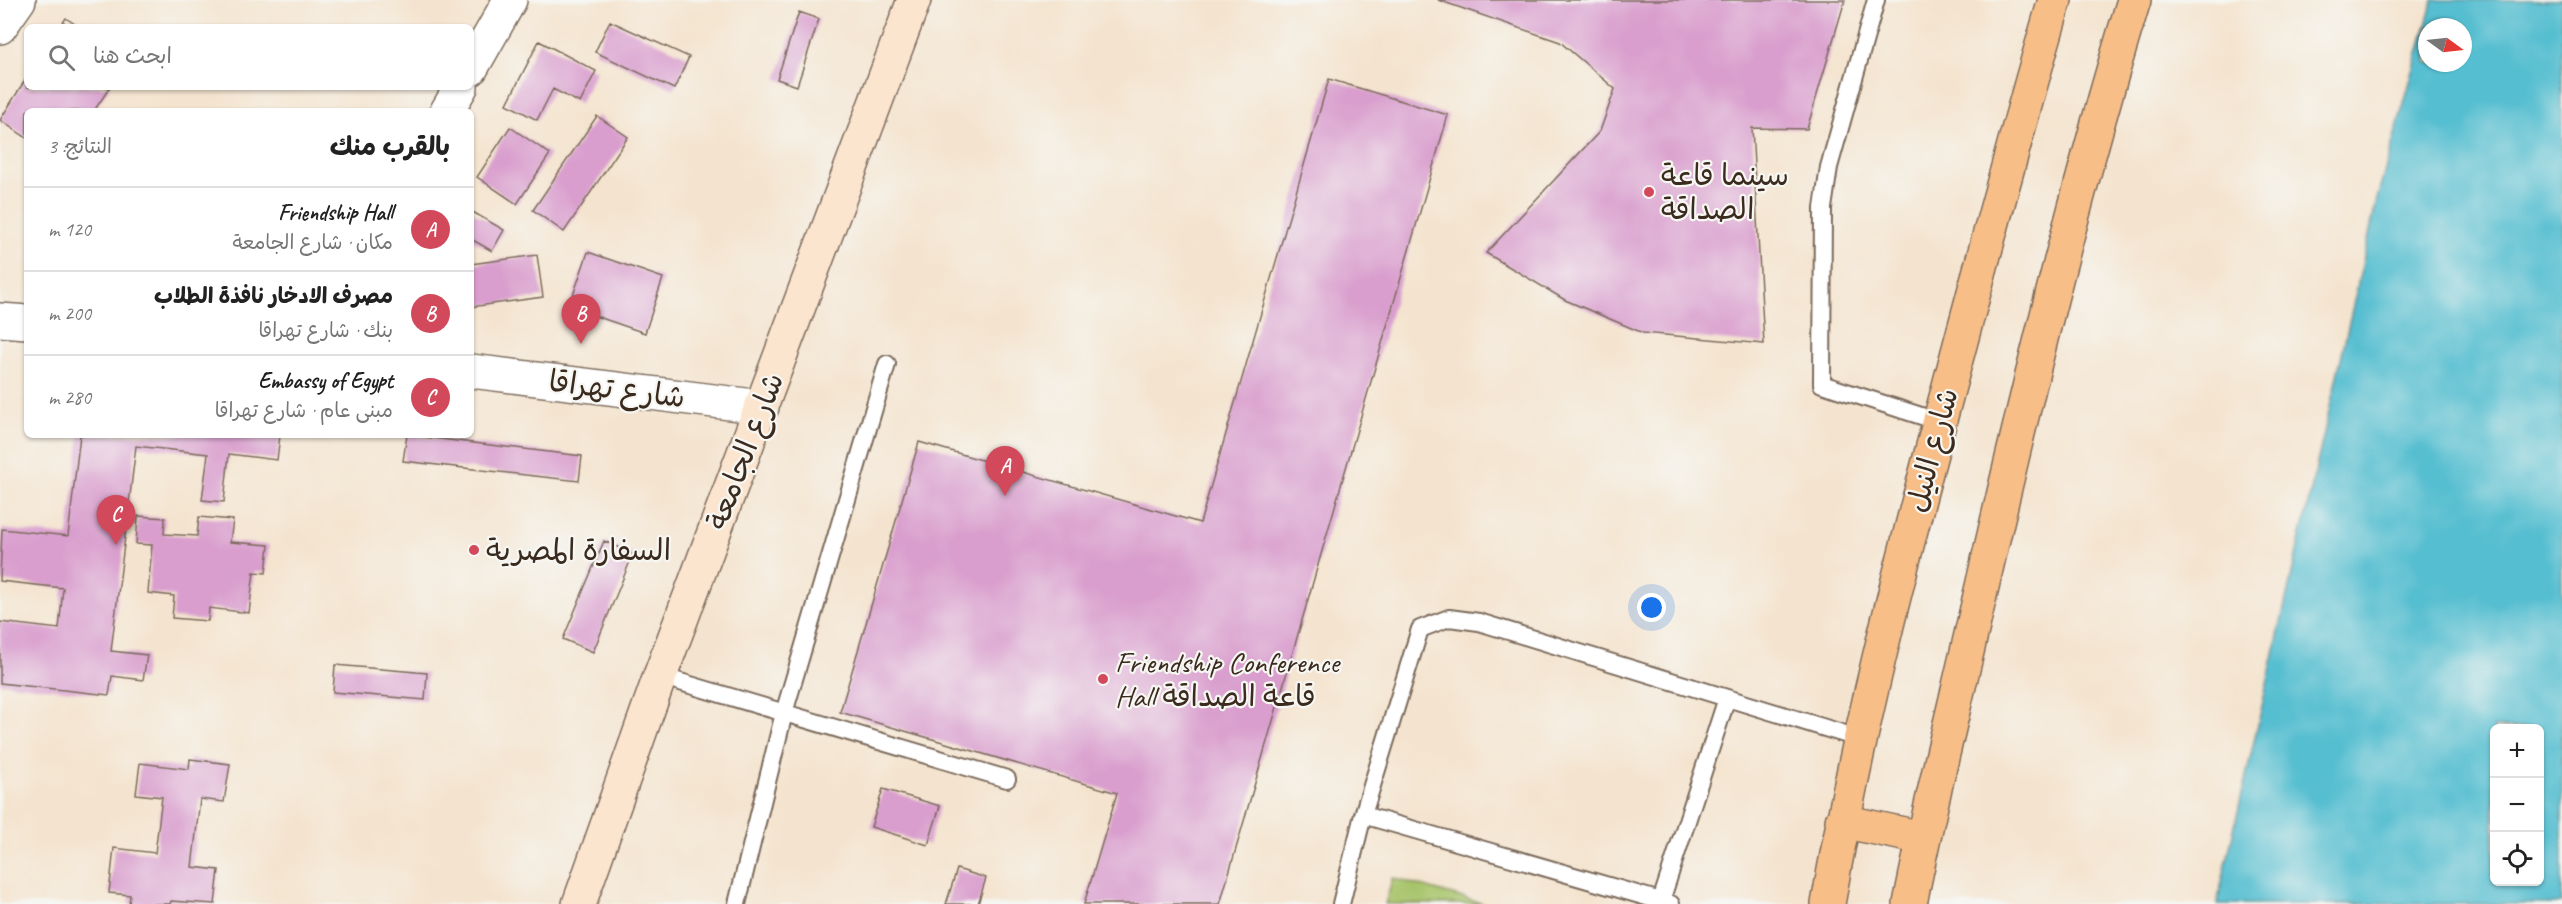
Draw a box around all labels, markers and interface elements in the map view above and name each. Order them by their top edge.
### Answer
north arrow [2418,18,2472,72]
search box [24,24,474,90]
icon: search [45,41,78,74]
text: ابحث هنا [93,42,172,70]
text: بالقرب منك [330,130,450,163]
text: النتائج: 3 [48,134,112,159]
place label: سينما قاعة الصداقة [1661,156,1789,228]
marker: سينما قاعة الصداقة [1642,185,1656,199]
text: Friendship Hall [278,199,393,227]
text: 120 m [48,217,91,242]
text: A [425,217,436,242]
text: مكان · شارع الجامعة [232,230,393,255]
text: مصرف الادخار نافذة الطلاب [154,282,393,310]
pin: B [562,294,600,344]
text: 200 m [48,301,91,326]
text: B [425,301,436,326]
text: بنك · شارع تهراقا [258,318,393,343]
street label: شارع تهراقا [546,362,687,418]
text: Embassy of Egypt [258,367,393,395]
street label: شارع الجامعة [698,367,794,536]
street label: شارع النيل [1897,384,1969,517]
text: 280 m [48,385,91,410]
text: C [426,385,435,410]
text: مبنى عام · شارع تهراقا [215,398,393,423]
pin: A [986,446,1024,496]
pin: C [96,496,136,545]
place label: السفارة المصرية [486,531,671,569]
marker: السفارة المصرية [467,543,481,557]
your location [1637,593,1666,622]
place label: Friendship Conference Hall قاعة الصداقة [1115,643,1341,715]
marker: Friendship Conference Hall قاعة الصداقة [1096,672,1110,686]
map controls [2490,724,2544,886]
button: + [2490,724,2544,778]
button: − [2490,778,2544,832]
button: locate [2490,832,2544,886]

